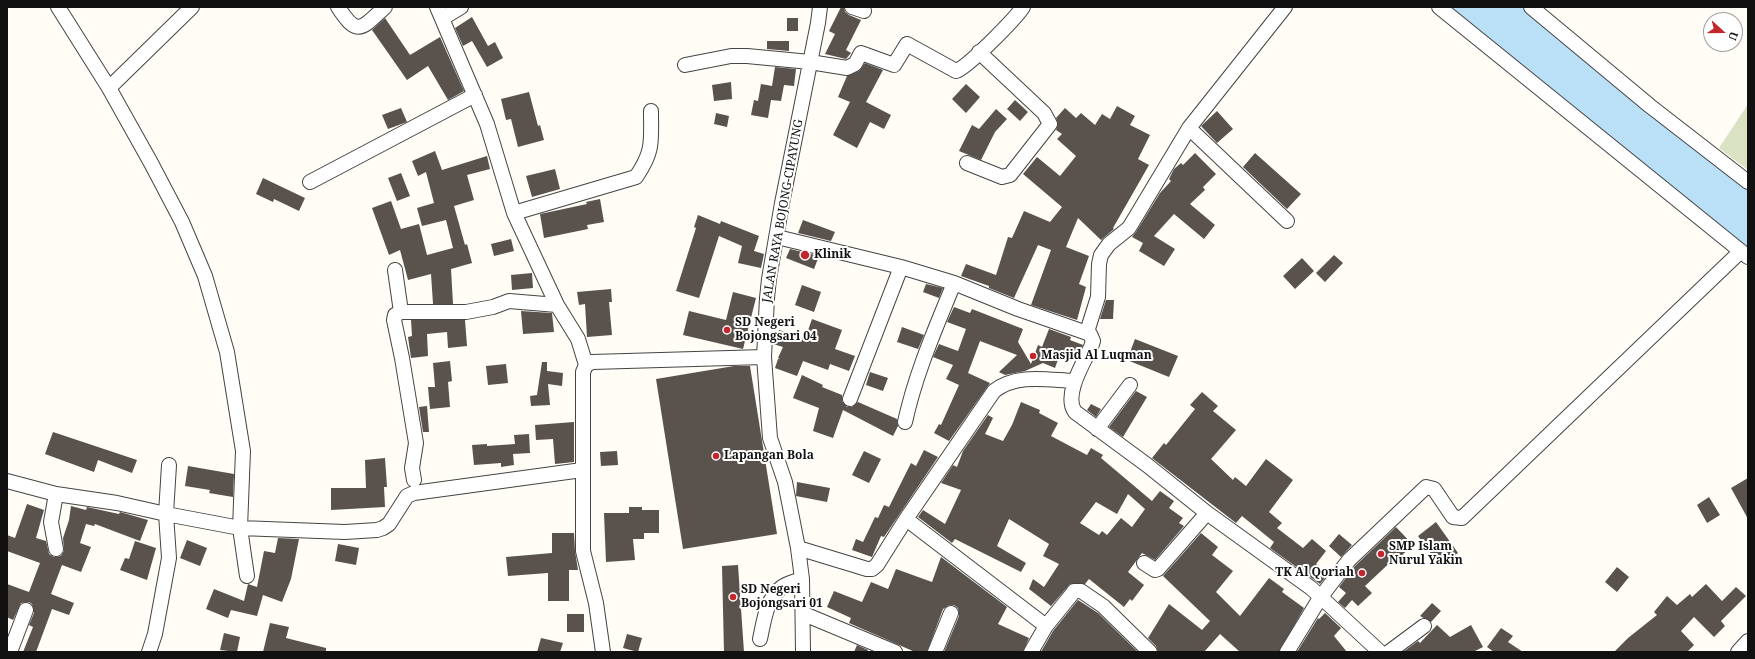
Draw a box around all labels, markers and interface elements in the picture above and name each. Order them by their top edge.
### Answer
north arrow [1703,12,1743,52]
text: U [1725,30,1742,43]
street label: JALAN RAYA BOJONG-CIPAYUNG [760,118,806,304]
place label: Klinik [814,248,851,262]
marker: Klinik [799,249,811,261]
place label: SD Negeri Bojongsari 04 [735,316,817,344]
marker: SD Negeri Bojongsari 04 [722,325,732,335]
place label: Masjid Al Luqman [1041,349,1152,363]
marker: Masjid Al Luqman [1028,351,1038,361]
place label: Lapangan Bola [724,449,814,463]
marker: Lapangan Bola [711,451,721,461]
place label: SMP Islam Nurul Yakin [1389,540,1463,568]
marker: SMP Islam Nurul Yakin [1376,549,1386,559]
place label: TK Al Qoriah [1275,566,1354,580]
marker: TK Al Qoriah [1357,568,1367,578]
place label: SD Negeri Bojongsari 01 [741,583,823,611]
marker: SD Negeri Bojongsari 01 [728,592,738,602]

